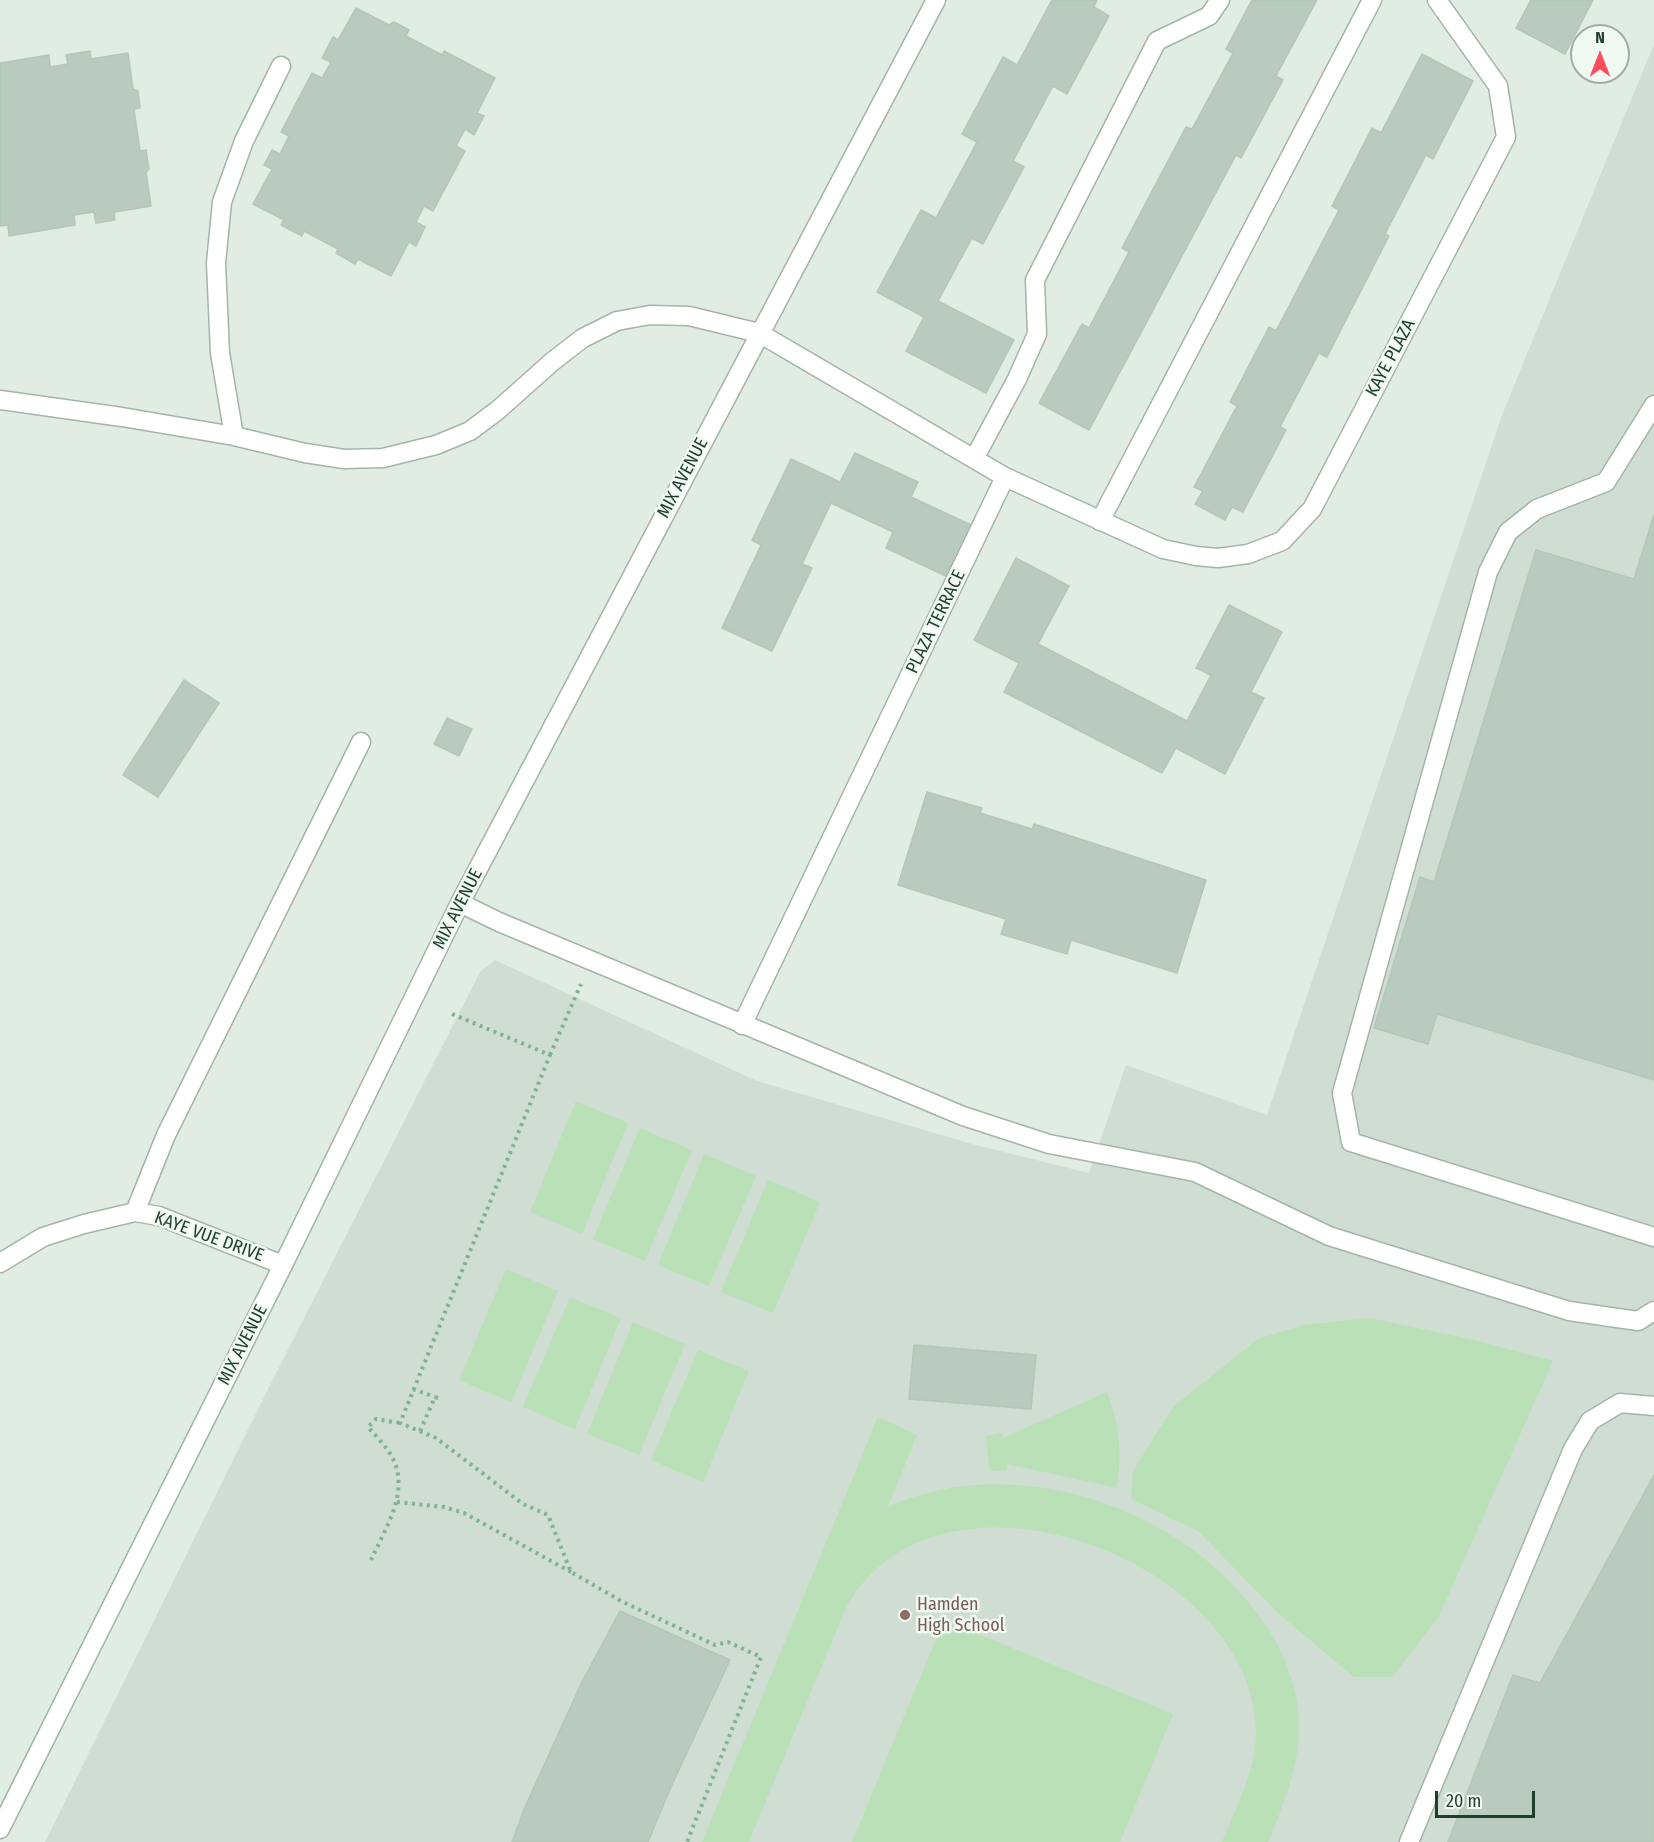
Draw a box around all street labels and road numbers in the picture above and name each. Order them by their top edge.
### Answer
street label: KAYE PLAZA [1362,316,1420,400]
street label: MIX AVENUE [653,434,713,522]
street label: PLAZA TERRACE [902,567,970,677]
street label: MIX AVENUE [429,865,487,953]
street label: KAYE VUE DRIVE [151,1207,267,1267]
street label: MIX AVENUE [214,1301,272,1389]

